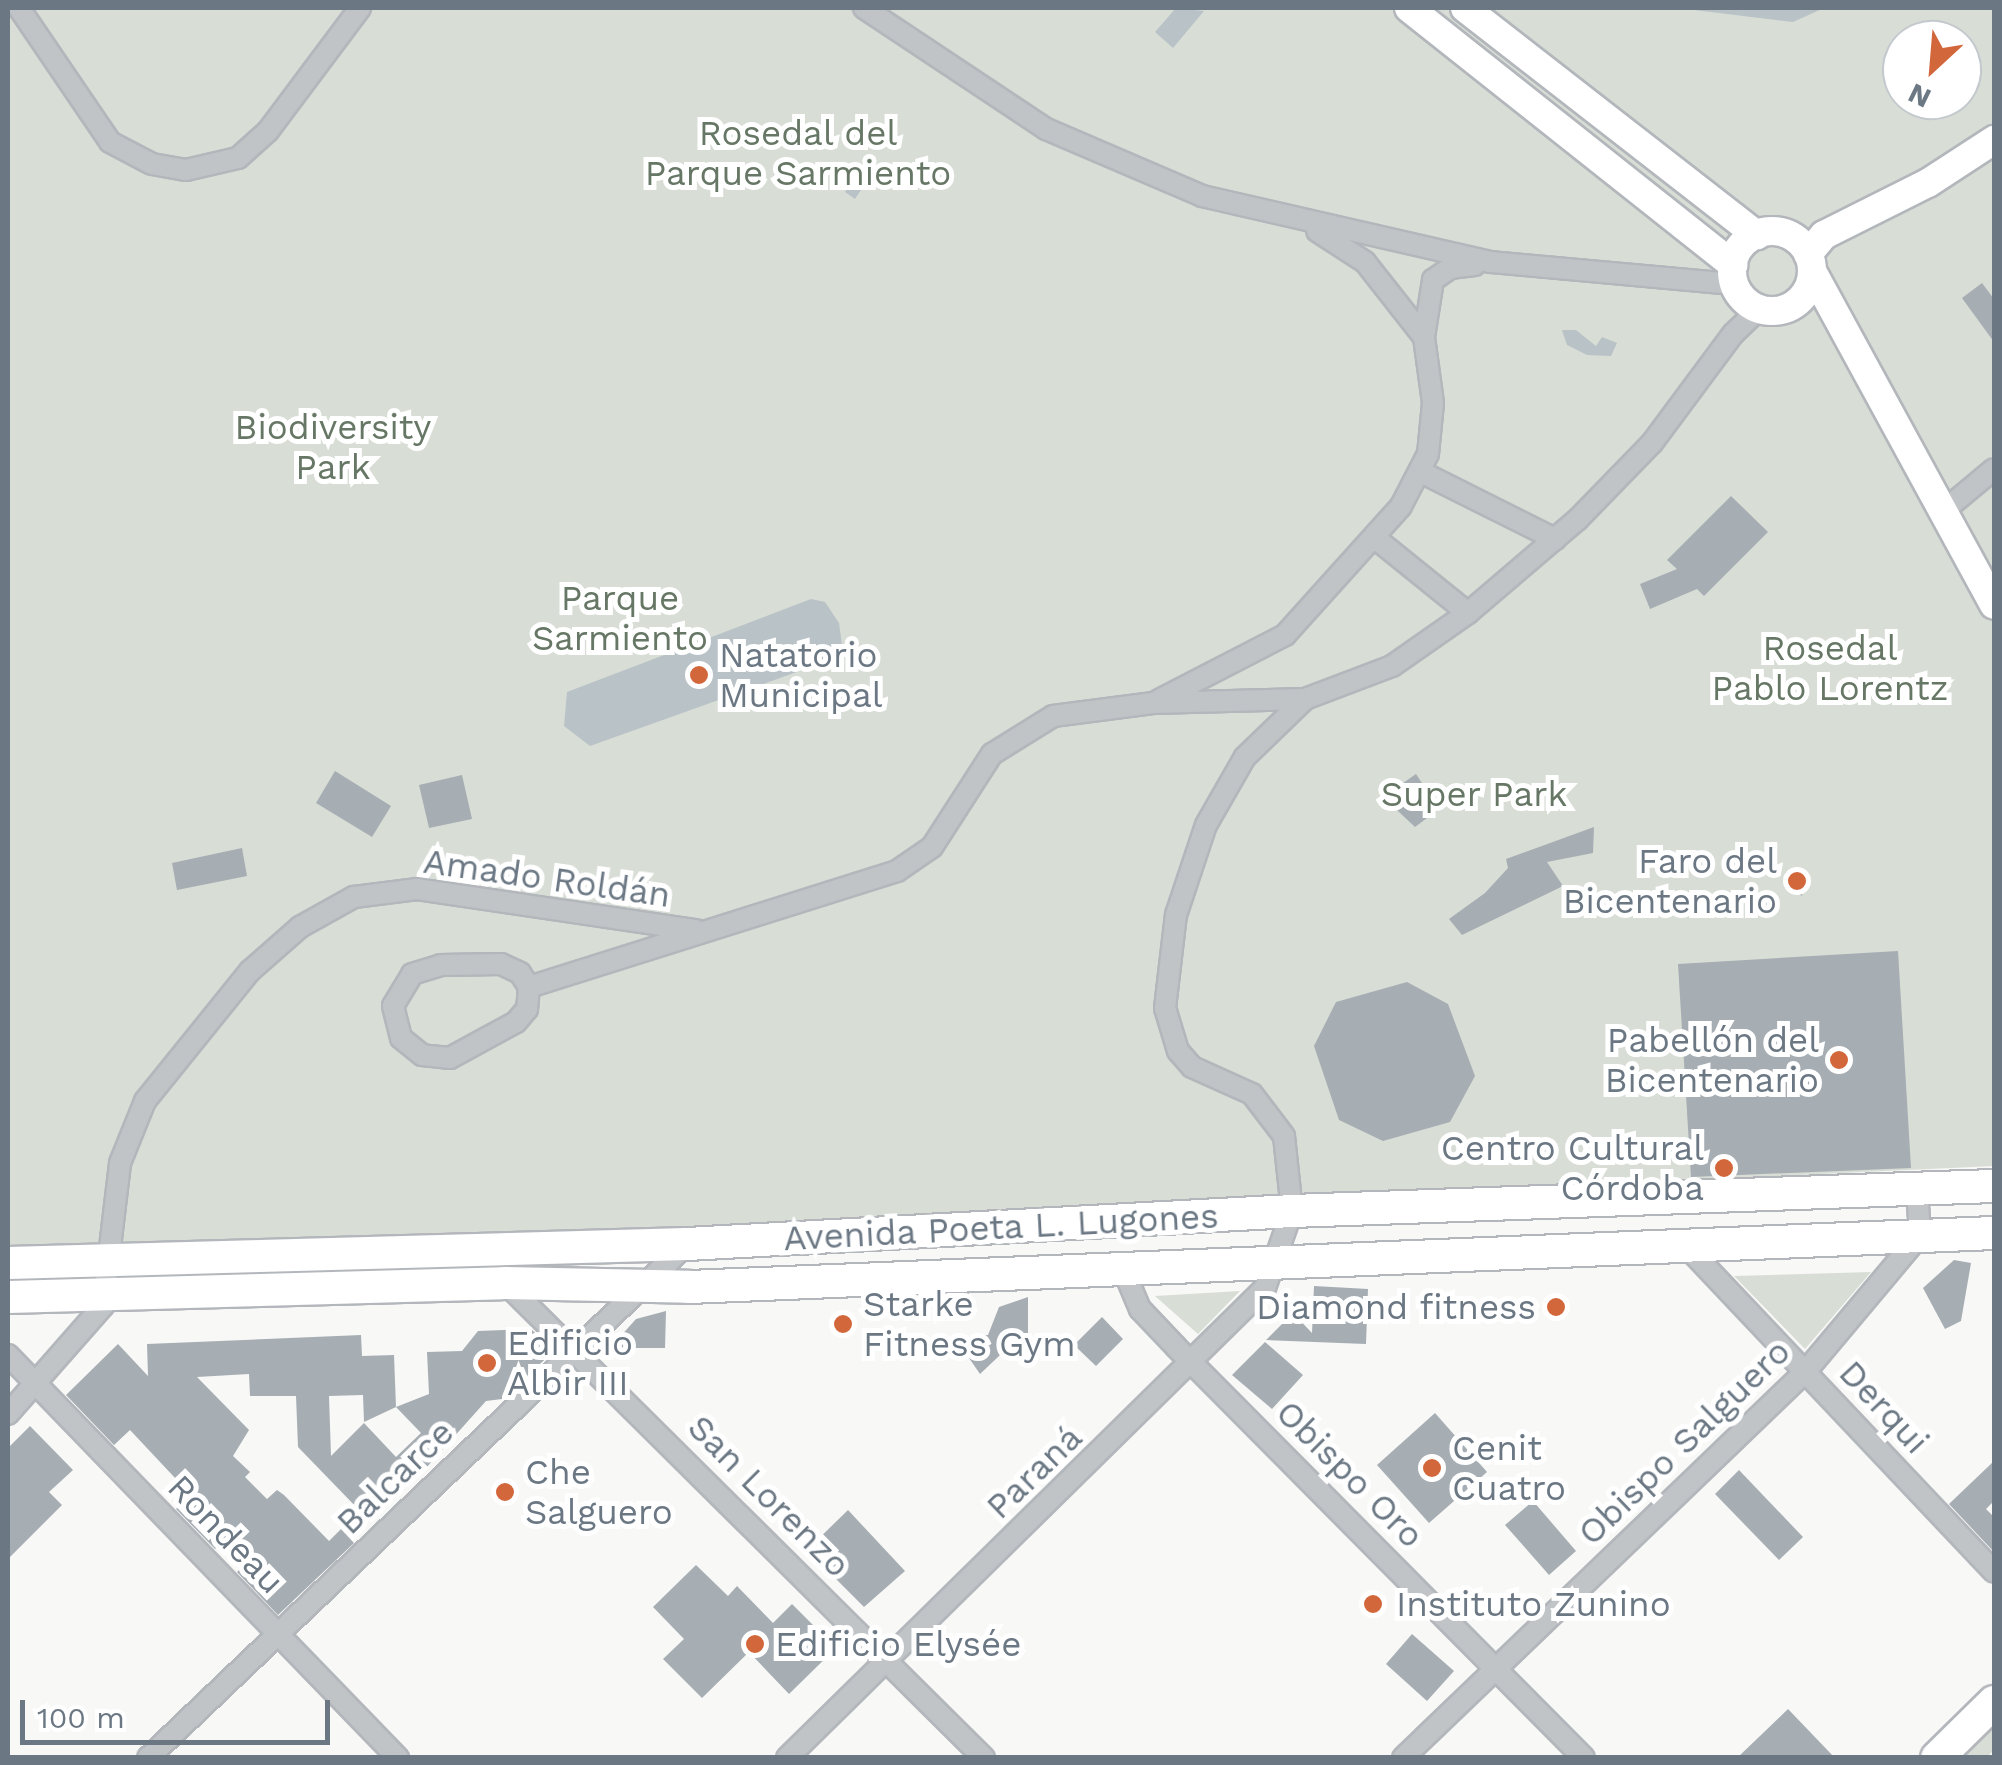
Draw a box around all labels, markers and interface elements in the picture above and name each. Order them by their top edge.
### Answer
north arrow [1882,20,1982,120]
text: N [1903,76,1936,115]
park label: Rosedal del Parque Sarmiento [645,112,951,194]
park label: Biodiversity Park [235,406,431,488]
park label: Parque Sarmiento [532,577,708,659]
park label: Rosedal Pablo Lorentz [1712,627,1948,709]
place label: Natatorio Municipal [719,634,883,716]
marker: Natatorio Municipal [688,664,710,686]
park label: Super Park [1380,773,1568,815]
street label: Amado Roldán [421,840,673,916]
place label: Faro del Bicentenario [1563,840,1777,922]
marker: Faro del Bicentenario [1786,870,1808,892]
place label: Pabellón del Bicentenario [1605,1019,1819,1101]
marker: Pabellón del Bicentenario [1828,1049,1850,1071]
place label: Centro Cultural Córdoba [1441,1127,1704,1209]
marker: Centro Cultural Córdoba [1713,1157,1735,1179]
street label: Avenida Poeta L. Lugones [782,1195,1220,1259]
place label: Starke Fitness Gym [863,1283,1076,1365]
place label: Diamond fitness [1255,1286,1536,1328]
marker: Diamond fitness [1545,1296,1567,1318]
marker: Starke Fitness Gym [832,1313,854,1335]
place label: Edificio Albir III [507,1322,633,1404]
street label: Obispo Salguero [1569,1330,1799,1554]
marker: Edificio Albir III [476,1352,498,1374]
street label: Derqui [1830,1352,1938,1462]
street label: Obispo Oro [1268,1392,1432,1556]
street label: San Lorenzo [679,1406,859,1586]
street label: Balcarce [328,1411,462,1543]
street label: Paraná [978,1417,1090,1527]
place label: Cenit Cuatro [1452,1427,1566,1509]
place label: Che Salguero [525,1451,673,1533]
marker: Cenit Cuatro [1421,1457,1443,1479]
street label: Rondeau [159,1466,293,1602]
marker: Che Salguero [494,1481,516,1503]
place label: Instituto Zunino [1396,1583,1671,1625]
marker: Instituto Zunino [1360,1591,1386,1617]
place label: Edificio Elysée [775,1623,1021,1665]
marker: Edificio Elysée [744,1633,766,1655]
scale bar [25,1680,335,1742]
text: 100 m [37,1700,125,1735]

